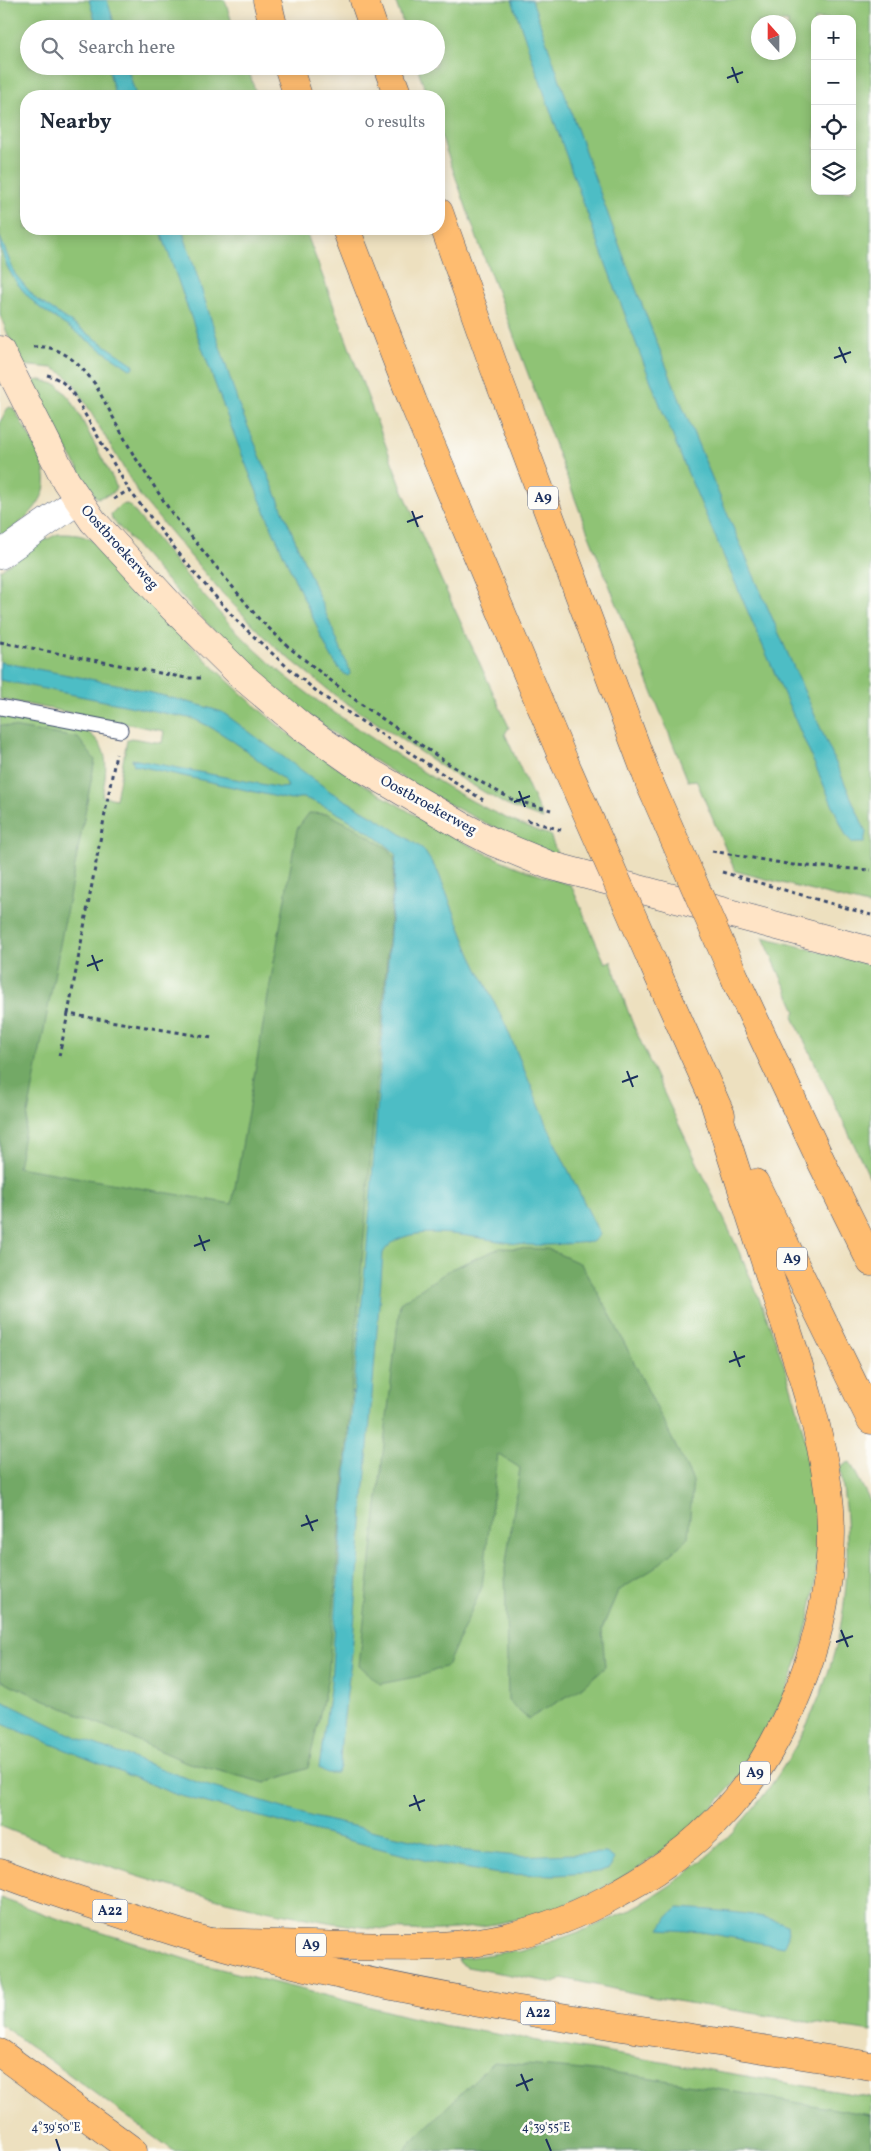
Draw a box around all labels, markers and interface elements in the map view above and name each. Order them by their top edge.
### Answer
north arrow [751,15,796,60]
map controls [811,15,856,195]
button: + [811,15,856,60]
search box [20,20,445,75]
icon: search [38,34,66,62]
text: Search here [78,35,175,61]
button: − [811,60,856,105]
button: locate [811,105,856,150]
text: Nearby [40,108,111,137]
text: 0 results [365,112,425,134]
button: layers [811,150,856,195]
road number: A9 [528,486,558,509]
street label: Oostbroekerweg [75,501,163,595]
street label: Oostbroekerweg [376,771,481,841]
road number: A9 [777,1248,807,1270]
road number: A9 [740,1762,770,1785]
road number: A22 [92,1900,128,1922]
road number: A9 [296,1934,326,1956]
road number: A22 [520,2002,556,2025]
text: 4°39'50"E [31,2120,81,2136]
text: 4°39'55"E [522,2120,570,2136]

